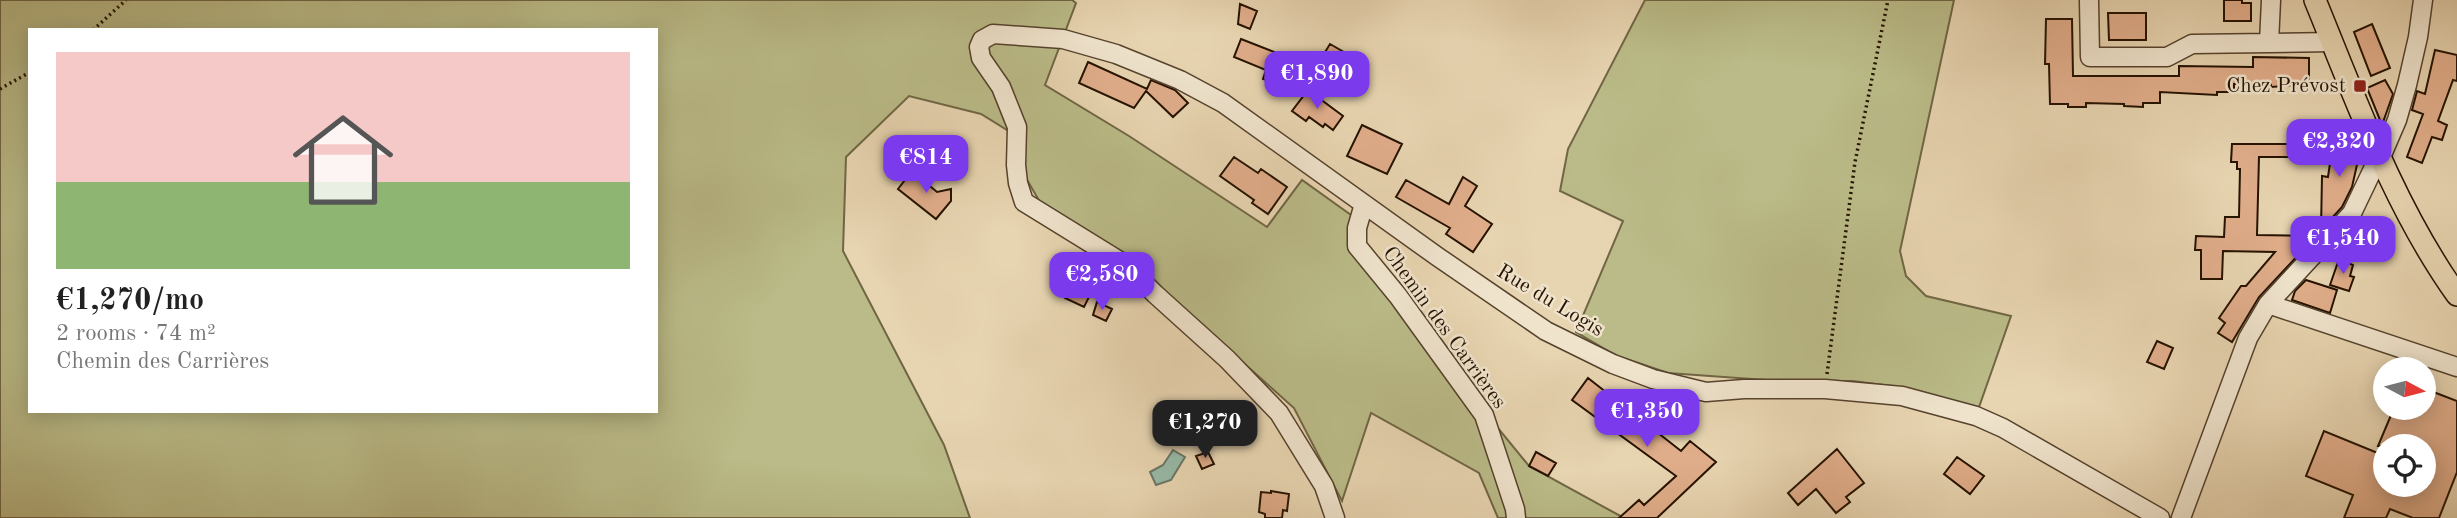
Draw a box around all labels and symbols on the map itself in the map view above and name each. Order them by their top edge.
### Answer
pin: €1,890 [1260,52,1374,111]
place label: Chez Prévost [2226,76,2346,97]
marker: Chez Prévost [2352,78,2368,94]
pin: €2,320 [2282,120,2396,179]
pin: €814 [885,136,967,195]
pin: €1,540 [2286,216,2400,276]
street label: Chemin des Carrières [1378,243,1510,413]
pin: €2,580 [1045,252,1159,312]
street label: Rue du Logis [1493,261,1607,341]
north arrow [2373,357,2436,420]
pin: €1,350 [1590,390,1704,449]
pin: €1,270 [1148,400,1262,460]

